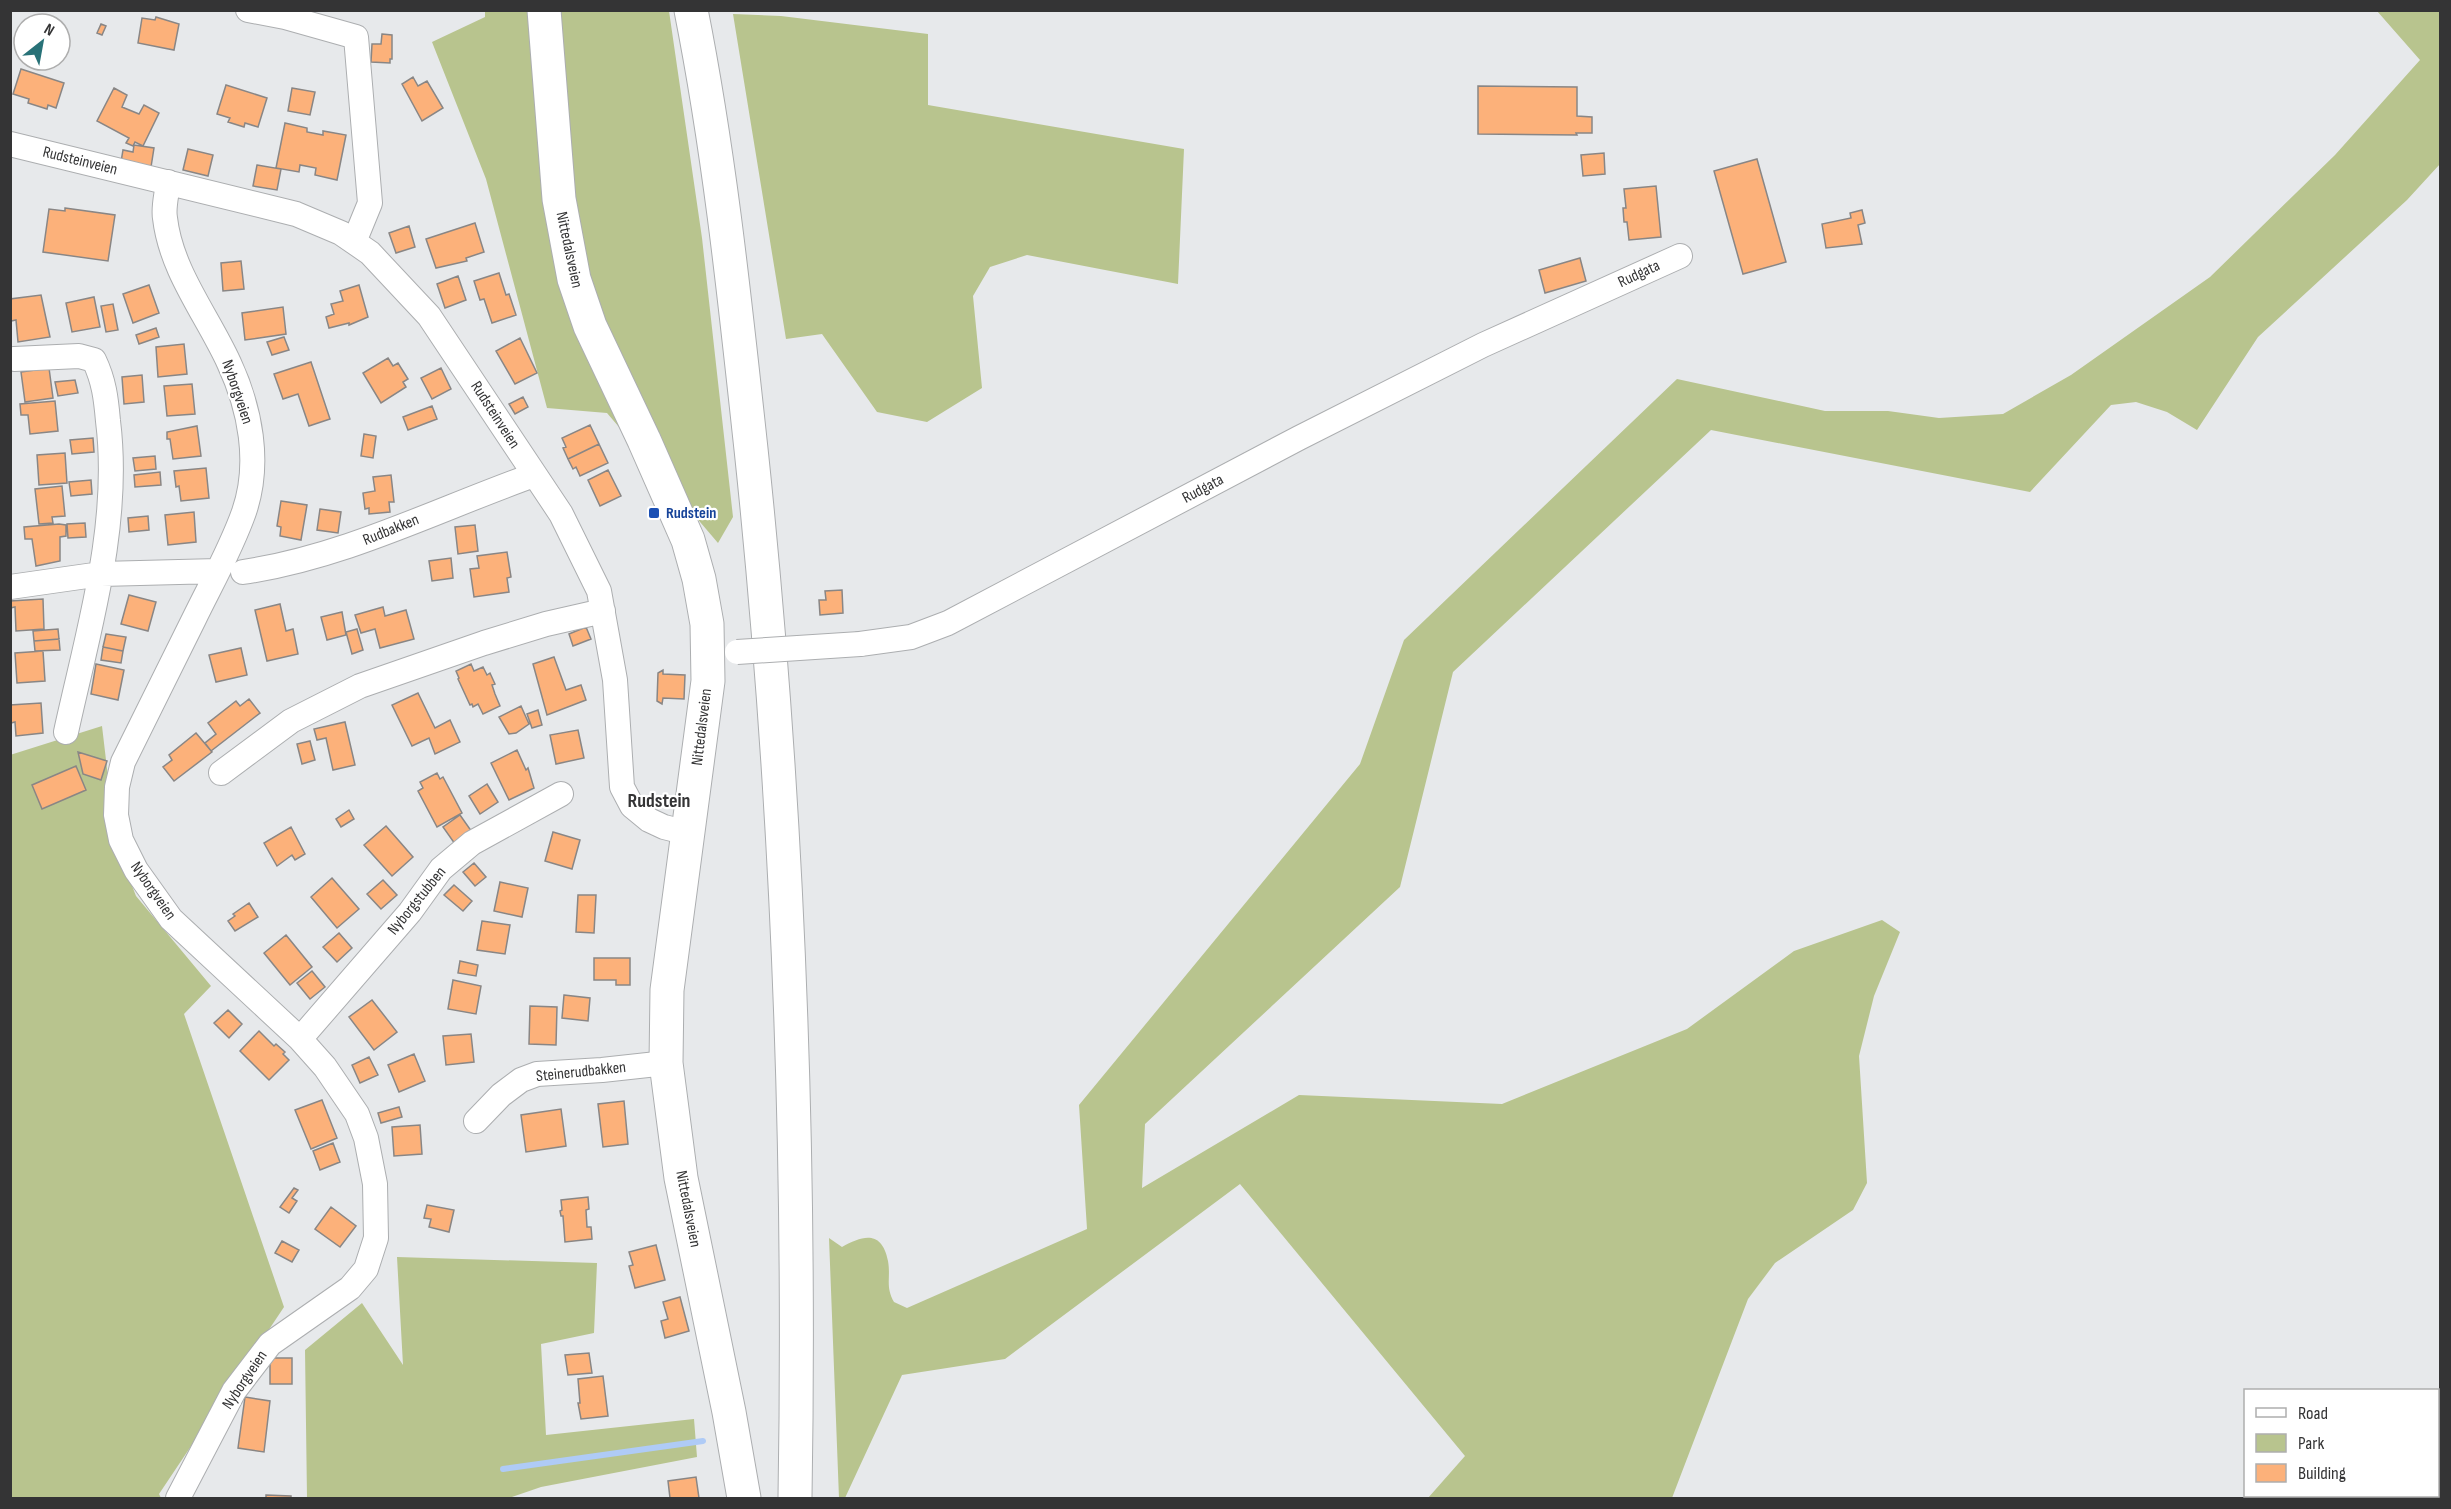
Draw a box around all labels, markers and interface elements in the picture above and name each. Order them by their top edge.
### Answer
north arrow [12,12,72,72]
text: N [40,20,58,41]
street label: Rudsteinveien [41,143,119,179]
street label: Nittedalsveien [552,210,586,290]
street label: Rudgata [1615,256,1663,292]
street label: Nyborgveien [217,357,257,427]
street label: Rudsteinveien [466,378,524,452]
street label: Rudgata [1179,470,1227,508]
place label: Rudstein [666,504,716,523]
marker: Rudstein [647,506,661,520]
street label: Rudbakken [360,510,422,550]
street label: Nittedalsveien [688,687,716,767]
district label: Rudstein [628,789,690,813]
street label: Nyborgveien [126,858,180,924]
street label: Nyborgstubben [384,863,450,939]
street label: Steinerudbakken [535,1058,627,1086]
street label: Nittedalsveien [671,1169,705,1249]
street label: Nyborgveien [218,1347,272,1413]
legend [2244,1389,2439,1497]
text: Road [2298,1403,2328,1424]
text: Park [2298,1433,2324,1454]
text: Building [2298,1463,2346,1484]

